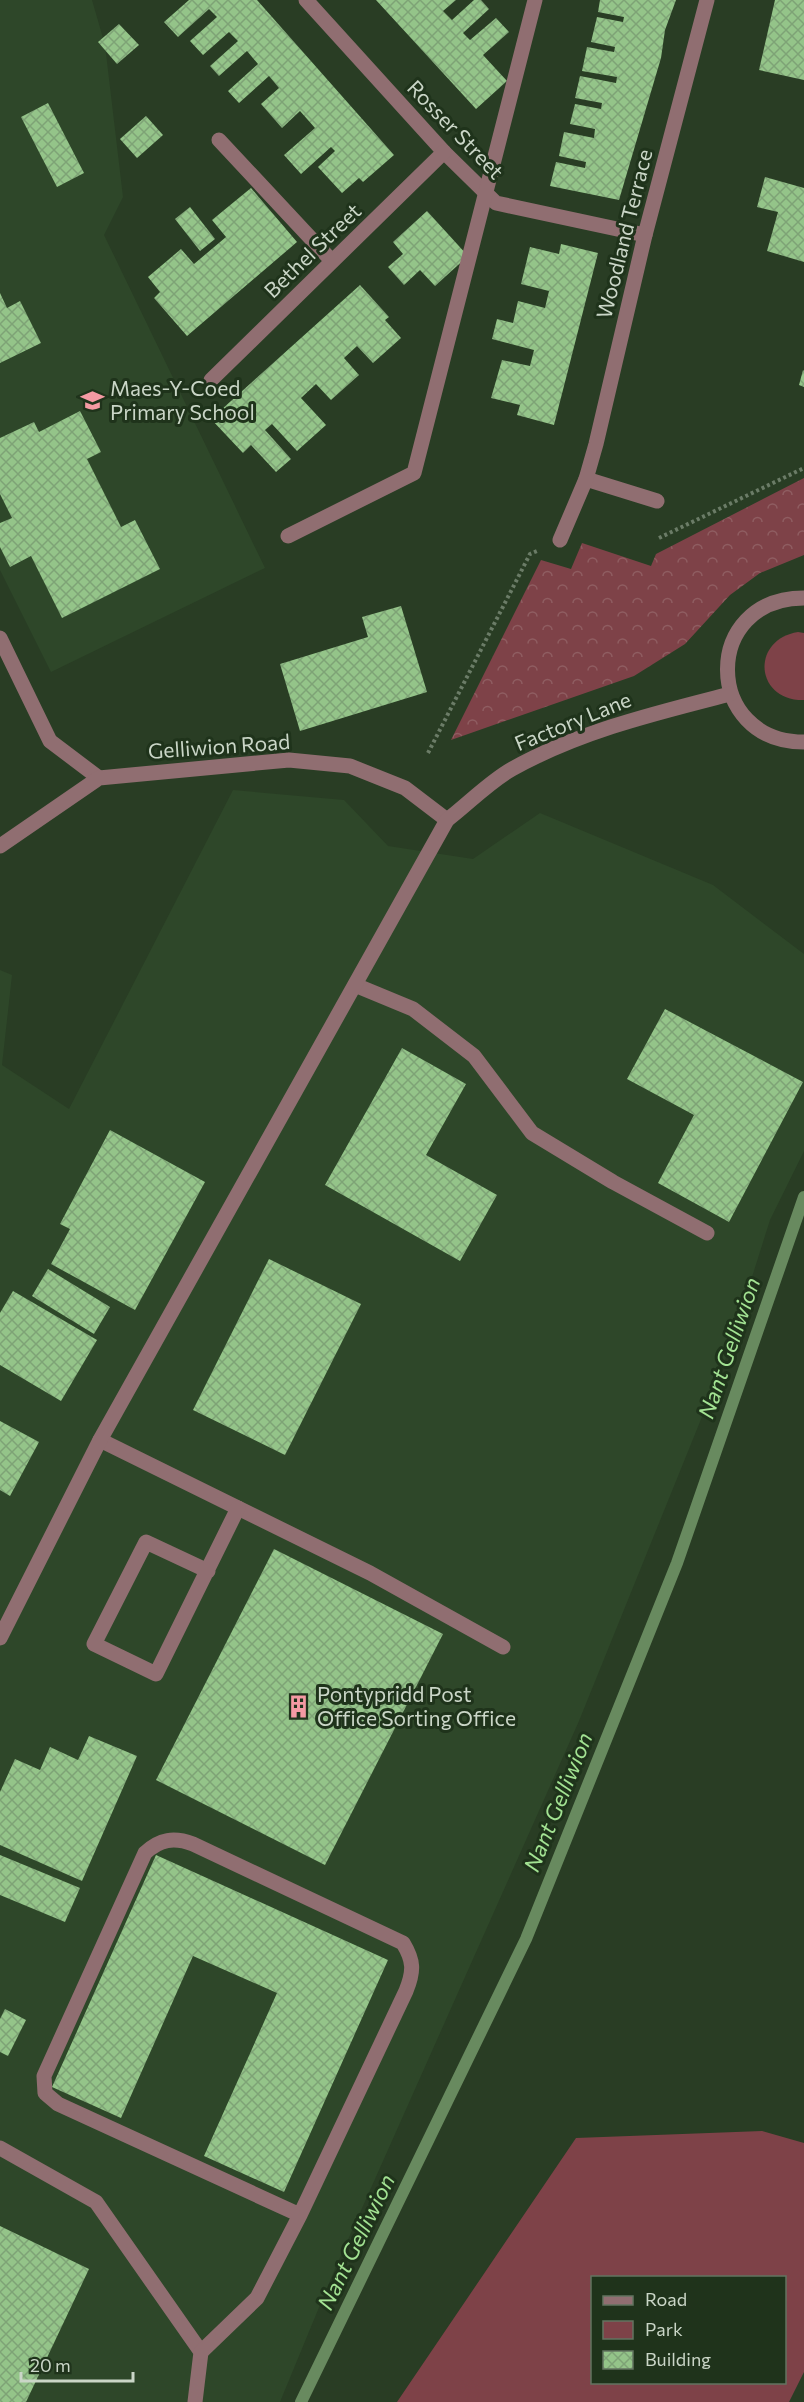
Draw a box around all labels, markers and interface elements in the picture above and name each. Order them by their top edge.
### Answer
street label: Rosser Street [403,74,509,184]
street label: Woodland Terrace [590,146,657,321]
street label: Bethel Street [258,198,366,302]
place label: Maes-Y-Coed Primary School [110,375,255,424]
school or university icon: Maes-Y-Coed Primary School [79,388,105,414]
street label: Factory Lane [511,686,634,755]
street label: Gelliwion Road [147,728,291,763]
water label: Nant Gelliwion [692,1274,765,1422]
place label: Pontypridd Post Office Sorting Office [317,1681,516,1730]
building icon: Pontypridd Post Office Sorting Office [286,1694,312,1720]
water label: Nant Gelliwion [517,1728,598,1875]
water label: Nant Gelliwion [311,2170,400,2314]
legend [591,2276,786,2384]
text: Road [645,2288,687,2310]
text: Park [645,2318,683,2340]
scale bar [21,2345,134,2383]
text: Building [645,2348,711,2370]
text: 20 m [30,2354,71,2376]

